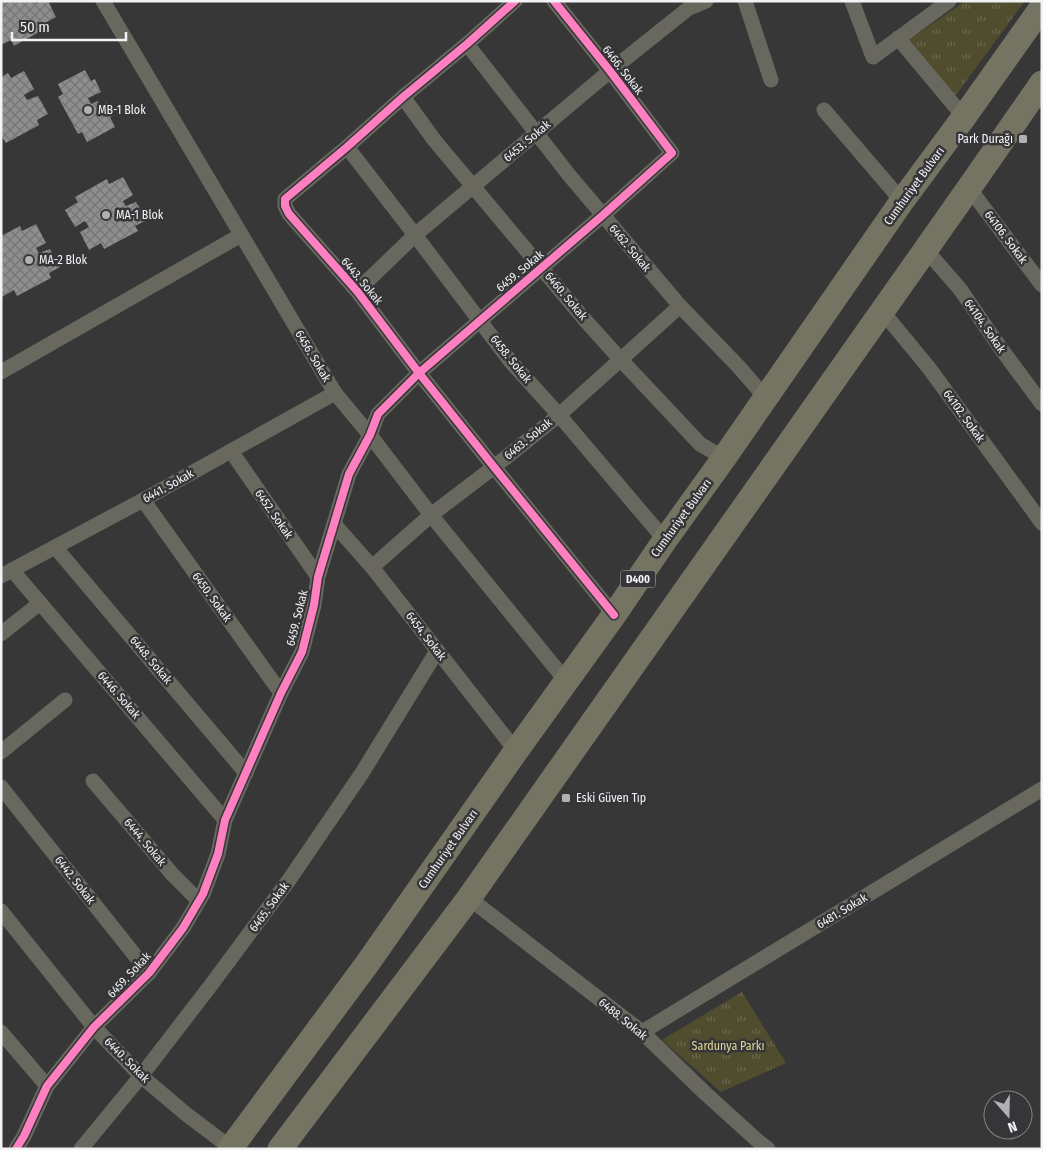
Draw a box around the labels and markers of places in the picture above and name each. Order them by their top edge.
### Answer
place label: MB-1 Blok [98,103,146,117]
marker: MB-1 Blok [82,104,94,116]
place label: Park Durağı [957,132,1013,146]
marker: Park Durağı [1017,133,1029,145]
place label: MA-1 Blok [116,208,164,222]
marker: MA-1 Blok [100,209,112,221]
place label: MA-2 Blok [39,253,88,267]
marker: MA-2 Blok [23,254,35,266]
place label: Eski Güven Tıp [576,791,646,805]
marker: Eski Güven Tıp [560,792,572,804]

